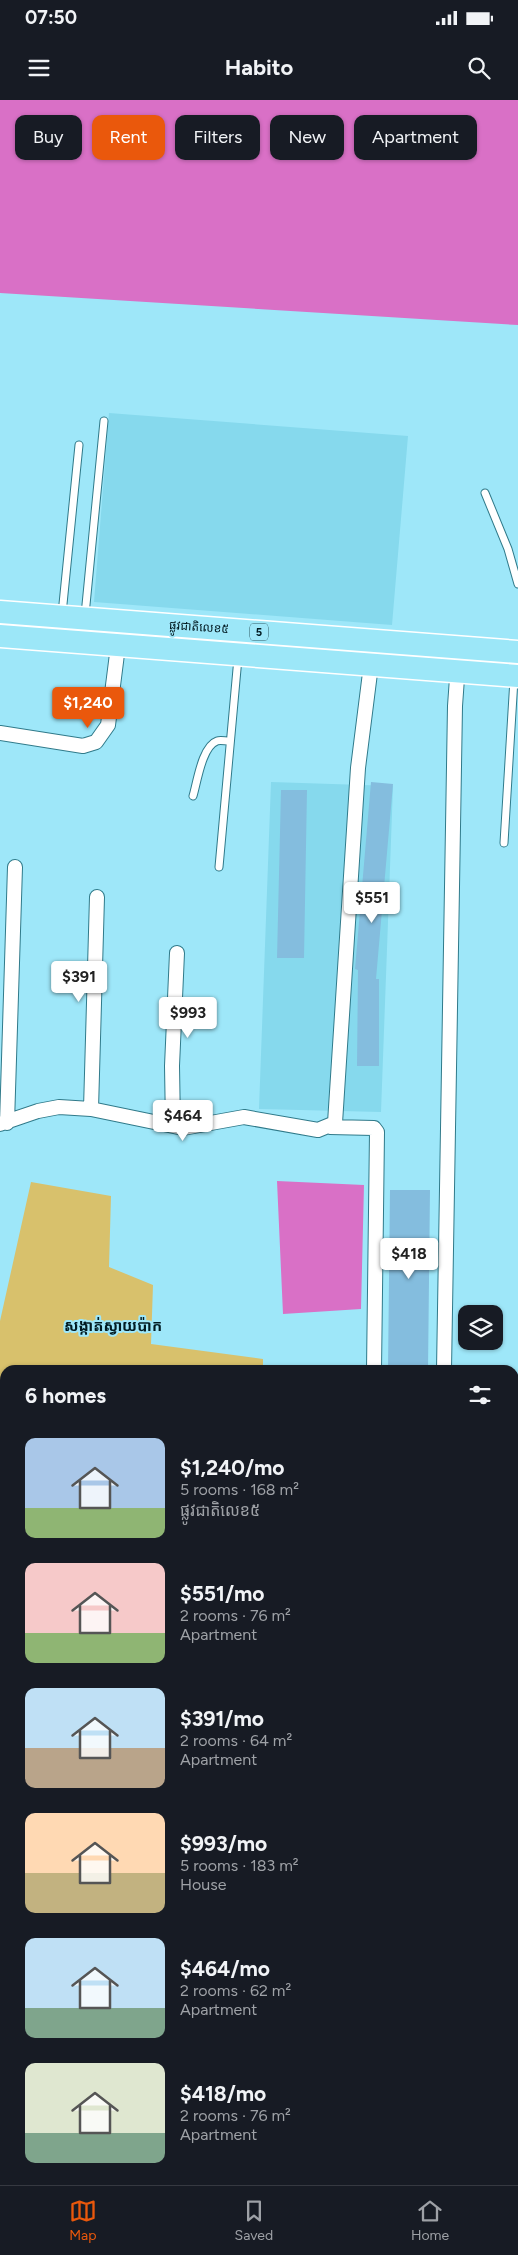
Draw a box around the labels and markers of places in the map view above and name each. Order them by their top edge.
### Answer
pin: $1,240 [47,686,129,729]
pin: $551 [342,882,402,924]
pin: $391 [49,960,109,1003]
pin: $993 [158,996,218,1039]
pin: $464 [153,1100,213,1142]
pin: $418 [379,1238,439,1280]

